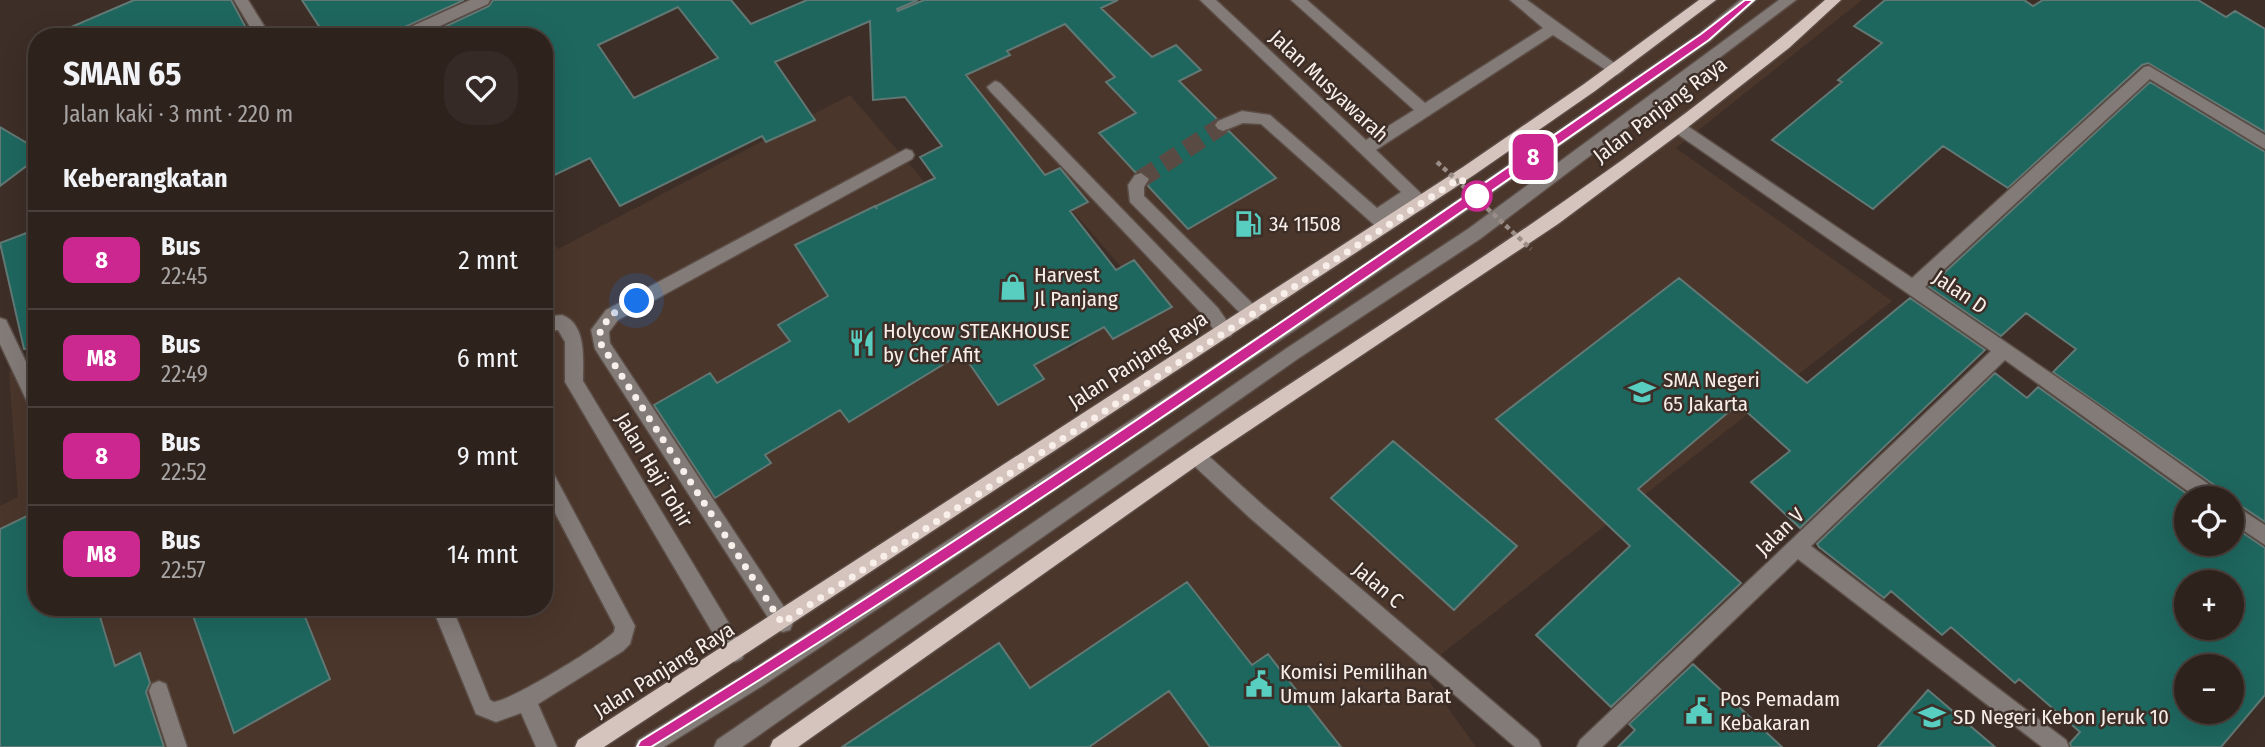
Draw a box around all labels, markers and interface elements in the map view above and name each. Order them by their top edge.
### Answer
street label: Jalan Musyawarah [1264,24,1394,148]
button: heart [444,51,518,125]
street label: Jalan Panjang Raya [1588,51,1732,169]
text: SMAN 65 [63,54,181,94]
text: Jalan kaki · 3 mnt · 220 m [63,100,293,128]
line badge: 8 [1510,134,1556,180]
text: 8 [1527,143,1539,171]
text: Keberangkatan [63,163,228,194]
unlabelled marker [1462,181,1492,211]
fuel station icon: 34 11508 [1233,209,1263,239]
place label: 34 11508 [1269,211,1341,237]
text: Bus [161,231,200,262]
text: 2 mnt [458,245,518,276]
text: 8 [95,246,108,274]
text: 22:45 [161,262,208,290]
place label: Harvest Jl Panjang [1034,262,1118,312]
street label: Jalan D [1928,265,1992,319]
shop icon: Harvest Jl Panjang [998,272,1028,302]
your location [619,283,654,318]
street label: Jalan Panjang Raya [1063,305,1213,415]
place label: Holycow STEAKHOUSE by Chef Afit [883,318,1070,368]
restaurant icon: Holycow STEAKHOUSE by Chef Afit [847,328,877,358]
text: Bus [161,329,200,360]
text: 6 mnt [457,343,518,374]
text: M8 [87,344,116,372]
text: 22:49 [161,360,208,388]
place label: SMA Negeri 65 Jakarta [1663,367,1760,417]
school or university icon: SMA Negeri 65 Jakarta [1627,377,1657,407]
street label: Jalan Haji Tohir [610,408,699,533]
text: Bus [161,427,200,458]
text: 9 mnt [457,441,518,472]
text: 8 [95,442,108,470]
text: 22:52 [161,458,207,486]
map controls [2174,486,2244,724]
button: locate [2174,486,2244,556]
street label: Jalan V [1750,502,1810,562]
text: Bus [161,525,200,556]
text: 14 mnt [447,539,518,570]
text: M8 [87,540,116,568]
text: 22:57 [161,556,206,584]
street label: Jalan C [1347,556,1409,614]
button: + [2174,570,2244,640]
street label: Jalan Panjang Raya [589,616,739,724]
button: − [2174,654,2244,724]
place label: Komisi Pemilihan Umum Jakarta Barat [1280,659,1451,709]
public building icon: Komisi Pemilihan Umum Jakarta Barat [1244,669,1274,699]
place label: Pos Pemadam Kebakaran [1720,686,1840,736]
public building icon: Pos Pemadam Kebakaran [1684,696,1714,726]
school or university icon: SD Negeri Kebon Jeruk 10 [1917,702,1947,732]
place label: SD Negeri Kebon Jeruk 10 [1953,704,2169,730]

